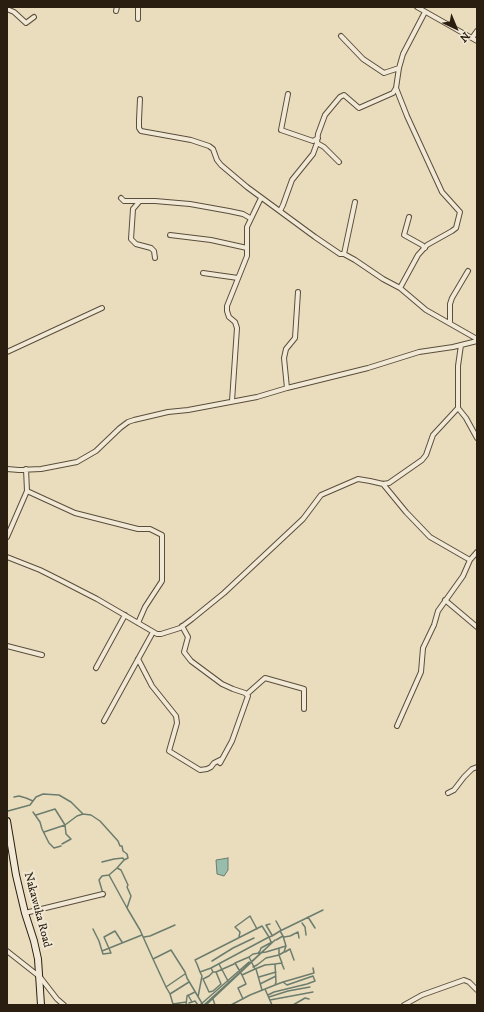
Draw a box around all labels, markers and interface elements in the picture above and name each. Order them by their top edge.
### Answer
north arrow [436,8,476,48]
text: N [456,28,472,45]
street label: Nakawuka Road [20,871,54,949]

